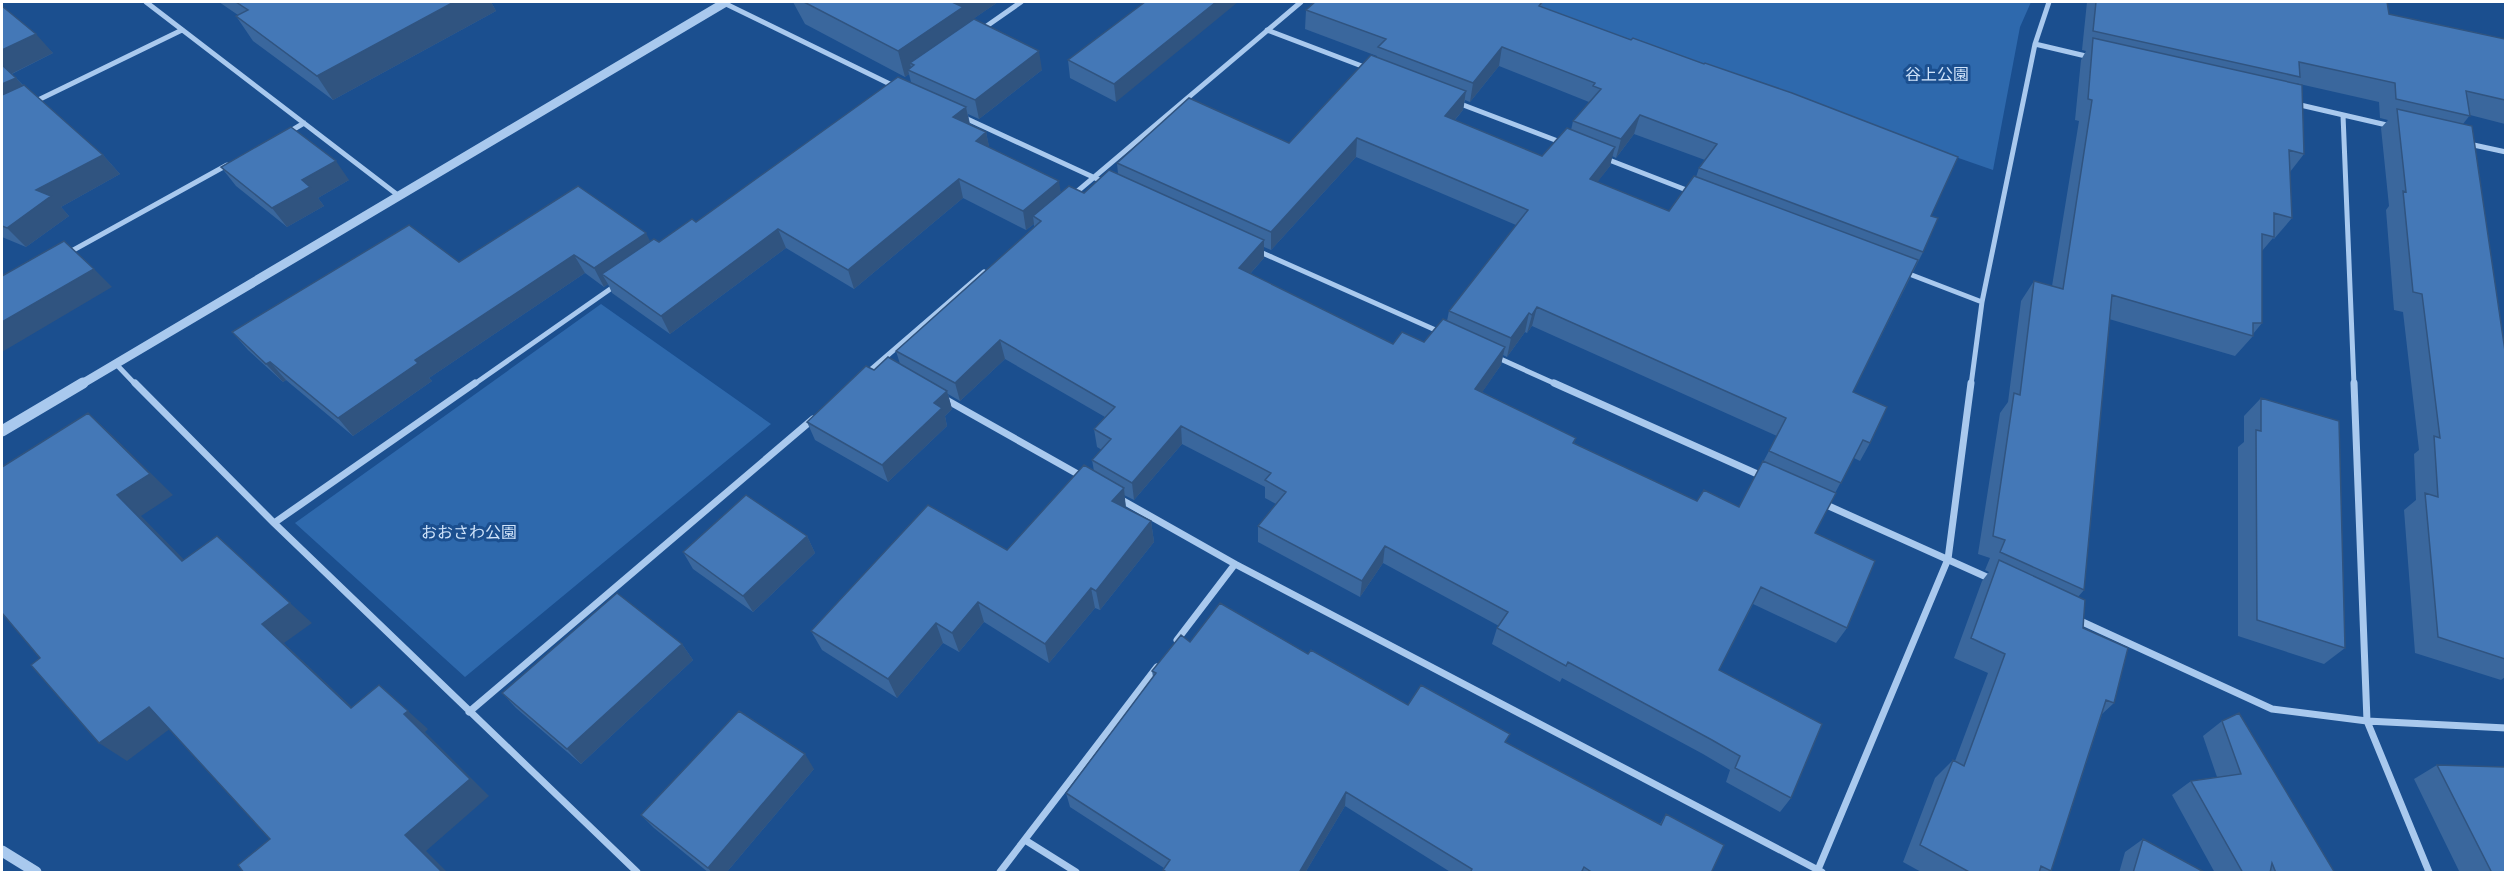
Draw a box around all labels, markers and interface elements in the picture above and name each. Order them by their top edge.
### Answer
park label: 谷上公園 [1905,65,1969,84]
park label: おおさわ公園 [421,523,517,542]

